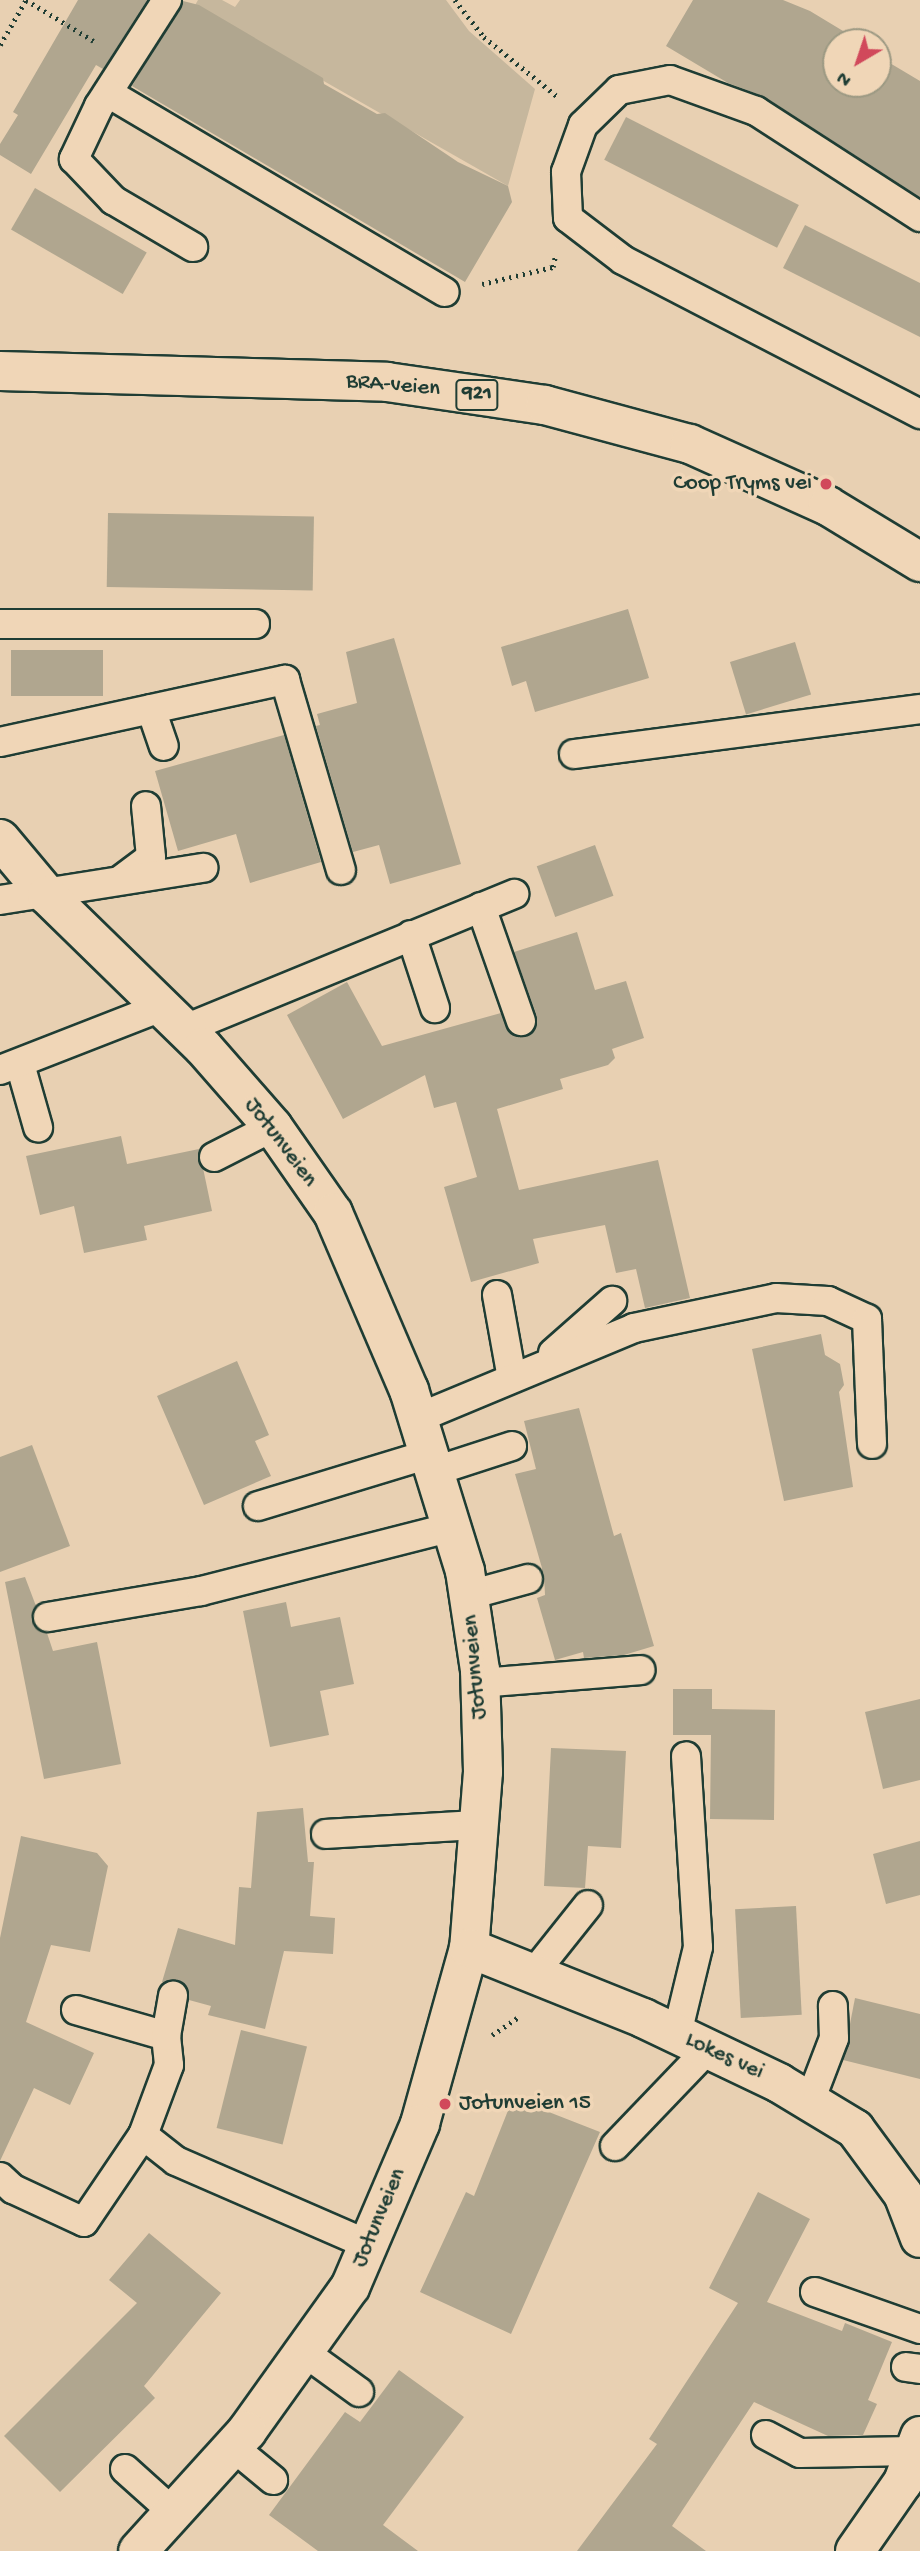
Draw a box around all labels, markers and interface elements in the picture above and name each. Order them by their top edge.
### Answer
north arrow [822,28,892,98]
text: N [833,65,857,91]
street label: BRA-veien [345,368,441,404]
road number: 921 [454,378,500,412]
place label: Coop Tryms vei [673,470,812,498]
marker: Coop Tryms vei [818,476,834,492]
street label: Jotunveien [237,1093,323,1193]
street label: Jotunveien [458,1613,494,1721]
street label: Lokes vei [680,2027,768,2087]
place label: Jotunveien 15 [459,2090,591,2118]
marker: Jotunveien 15 [437,2096,453,2112]
street label: Jotunveien [347,2164,413,2272]

